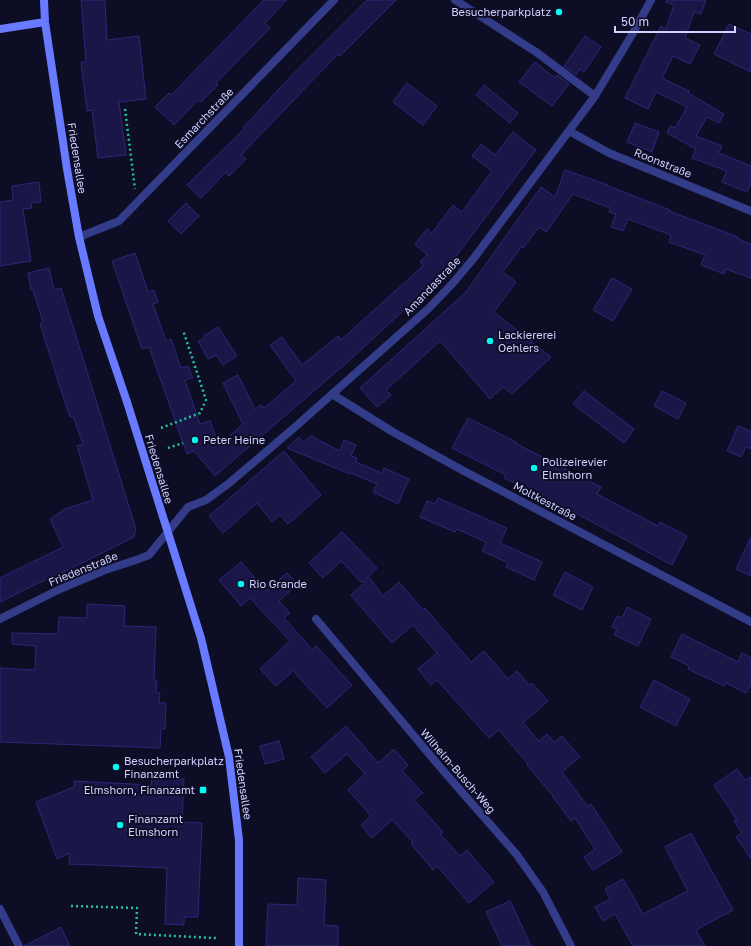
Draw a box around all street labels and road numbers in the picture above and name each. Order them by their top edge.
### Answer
street label: Esmarchstraße [172,85,236,151]
street label: Friedensallee [65,121,90,194]
street label: Roonstraße [633,145,694,180]
street label: Amandastraße [400,254,463,318]
street label: Friedensallee [143,433,176,505]
street label: Moltkestraße [511,478,579,523]
street label: Friedenstraße [46,549,119,588]
street label: Wilhelm-Busch-Weg [418,726,499,816]
street label: Friedensallee [232,747,255,820]

